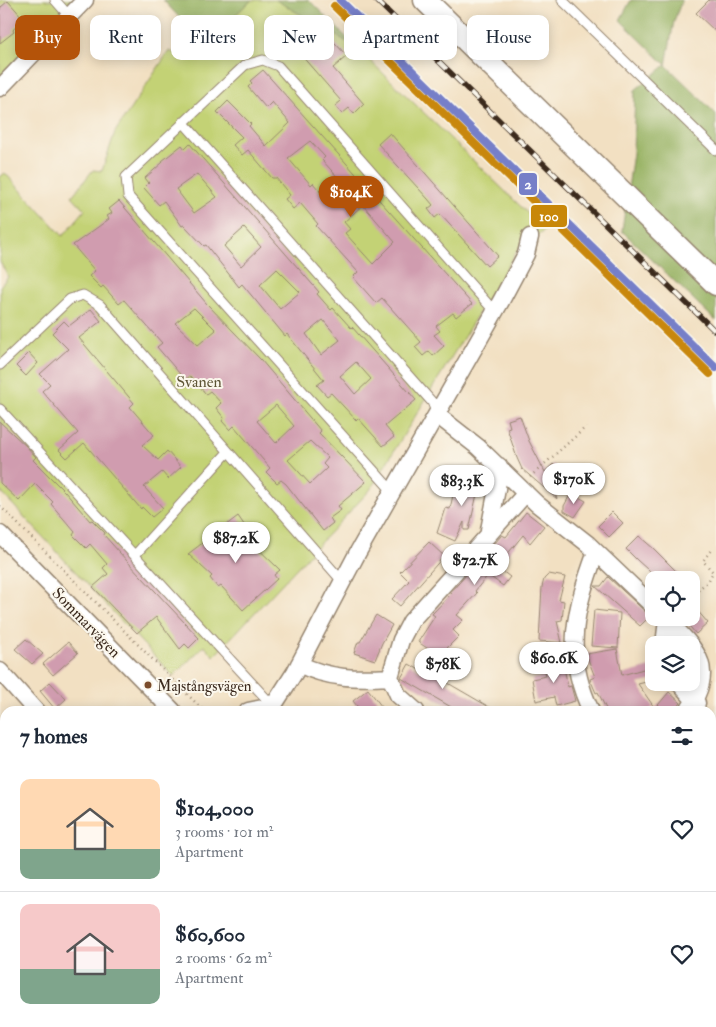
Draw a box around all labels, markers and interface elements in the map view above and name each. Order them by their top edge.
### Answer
chip: Buy [15,15,80,60]
chip: Rent [90,15,161,60]
chip: Filters [171,15,254,60]
chip: New [264,15,334,60]
chip: Apartment [344,15,457,60]
chip: House [467,15,549,60]
line badge: 2 [518,172,538,196]
pin: $104K [316,176,386,218]
text: 2 [524,176,532,193]
text: $104K [330,182,372,202]
line badge: 100 [530,204,568,228]
text: 100 [539,208,559,225]
park label: Svanen [176,372,222,392]
pin: $170K [539,462,609,505]
pin: $83.3K [421,464,503,507]
text: $170K [553,469,595,489]
text: $83.3K [440,471,484,491]
pin: $87.2K [195,522,277,564]
text: $87.2K [213,528,259,548]
pin: $72.7K [434,544,516,586]
text: $72.7K [452,550,498,570]
map controls [645,571,700,691]
button: locate [645,571,700,626]
street label: Sommarvägen [48,583,125,662]
button: layers [645,636,700,691]
pin: $60.6K [513,642,595,684]
pin: $78K [413,648,473,690]
text: $60.6K [530,648,578,668]
text: $78K [425,654,461,674]
place label: Majstångsvägen [157,677,252,696]
marker: Majstångsvägen [143,680,153,690]
icon: filters [668,722,696,750]
text: 7 homes [20,723,87,750]
text: $104,000 [175,795,254,822]
icon: home [60,799,120,859]
icon: heart [668,815,696,843]
text: 3 rooms · 101 m² [175,822,273,842]
text: Apartment [175,842,243,862]
text: $60,600 [175,921,245,948]
icon: home [60,924,120,984]
icon: heart [668,940,696,968]
text: 2 rooms · 62 m² [175,948,272,968]
text: Apartment [175,968,243,988]

